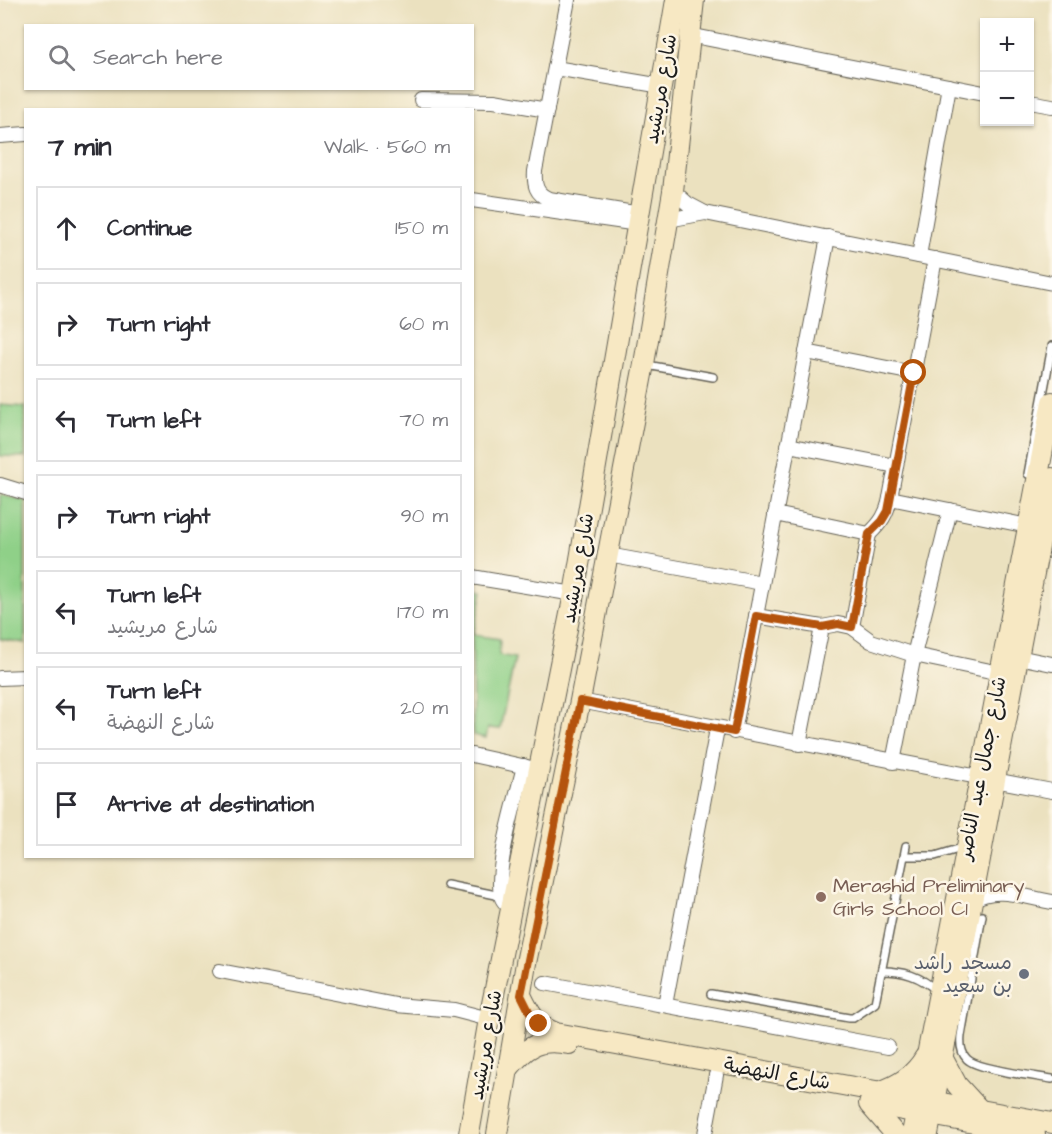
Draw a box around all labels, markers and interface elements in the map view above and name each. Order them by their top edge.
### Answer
map controls [980,18,1034,126]
button: + [980,18,1034,72]
search box [24,24,474,90]
street label: شارع مريشيد [638,32,684,146]
icon: search [45,41,78,74]
text: Search here [93,42,223,73]
button: − [980,72,1034,126]
text: 7 min [48,129,112,165]
text: Walk · 560 m [324,133,450,161]
icon: ahead [50,212,83,245]
text: Continue [107,213,192,244]
text: 150 m [395,214,448,242]
icon: right [50,308,83,341]
text: Turn right [107,309,210,340]
text: 60 m [399,310,448,338]
route start [900,359,926,385]
icon: left [50,404,83,437]
text: Turn left [107,405,201,436]
text: 70 m [400,406,448,434]
icon: right [50,500,83,533]
text: Turn right [107,501,210,532]
text: 90 m [400,502,448,530]
street label: شارع مريشيد [555,511,601,625]
text: Turn left [107,580,201,611]
icon: left [50,596,83,629]
text: 170 m [397,598,448,626]
text: شارع مريشيد [107,613,218,641]
street label: شارع جمال عبد الناصر [950,674,1013,864]
text: Turn left [107,676,201,707]
icon: left [50,692,83,725]
text: 20 m [400,694,448,722]
text: شارع النهضة [107,709,215,737]
icon: arrive [50,788,83,821]
text: Arrive at destination [107,789,314,820]
place label: Merashid Preliminary Girls School C1 [833,872,1024,923]
marker: Merashid Preliminary Girls School C1 [814,890,828,904]
place label: مسجد راشد بن سعيد [914,949,1012,1000]
marker: مسجد راشد بن سعيد [1017,967,1031,981]
street label: شارع مريشيد [463,988,509,1102]
route end [525,1010,551,1036]
street label: شارع النهضة [722,1051,832,1097]

